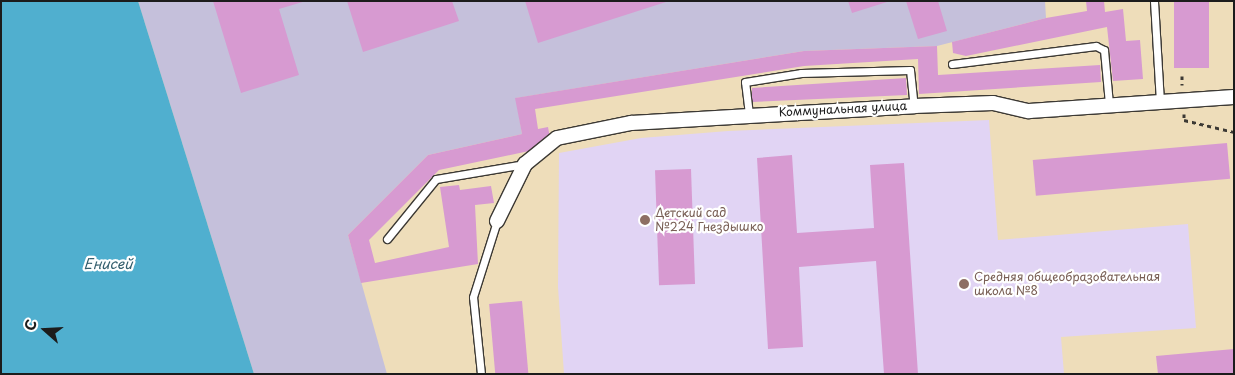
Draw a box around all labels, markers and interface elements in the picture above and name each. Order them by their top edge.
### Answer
street label: Коммунальная улица [778,98,908,120]
place label: Детский сад №224 Гнездышко [655,206,763,234]
marker: Детский сад №224 Гнездышко [639,214,651,226]
water label: Енисей [84,256,132,272]
place label: Средняя общеобразовательная школа №8 [974,270,1161,298]
marker: Средняя общеобразовательная школа №8 [958,278,970,290]
north arrow [20,305,70,355]
text: С [19,317,42,333]

